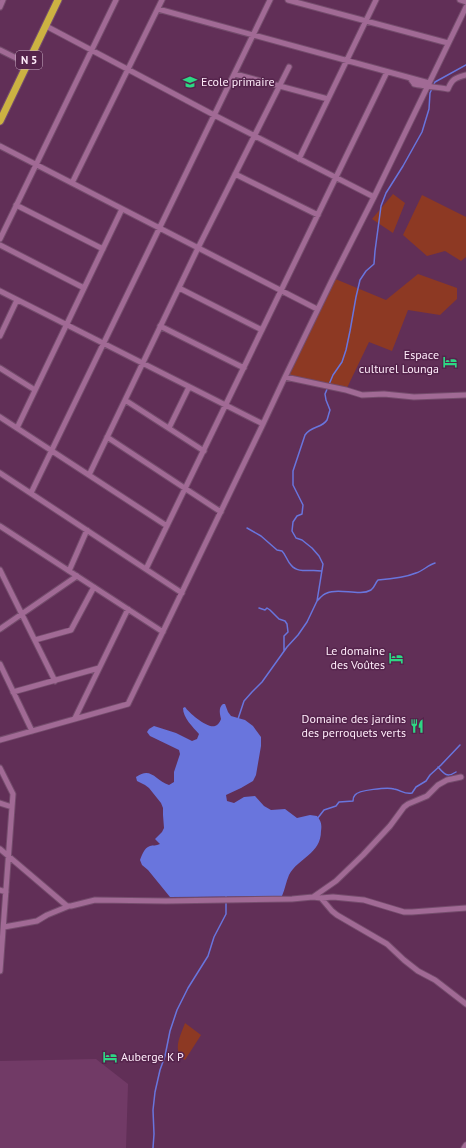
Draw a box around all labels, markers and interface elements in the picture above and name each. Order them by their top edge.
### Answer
road number: N 5 [16,51,42,69]
school or university icon: Ecole primaire [182,74,198,90]
place label: Ecole primaire [201,74,275,89]
place label: Espace culturel Lounga [359,347,439,376]
hotel icon: Espace culturel Lounga [442,354,458,370]
place label: Le domaine des Voûtes [326,643,385,672]
hotel icon: Le domaine des Voûtes [388,650,404,666]
place label: Domaine des jardins des perroquets verts [302,711,406,740]
restaurant icon: Domaine des jardins des perroquets verts [409,718,425,734]
hotel icon: Auberge K P [102,1049,118,1065]
place label: Auberge K P [121,1049,184,1064]

